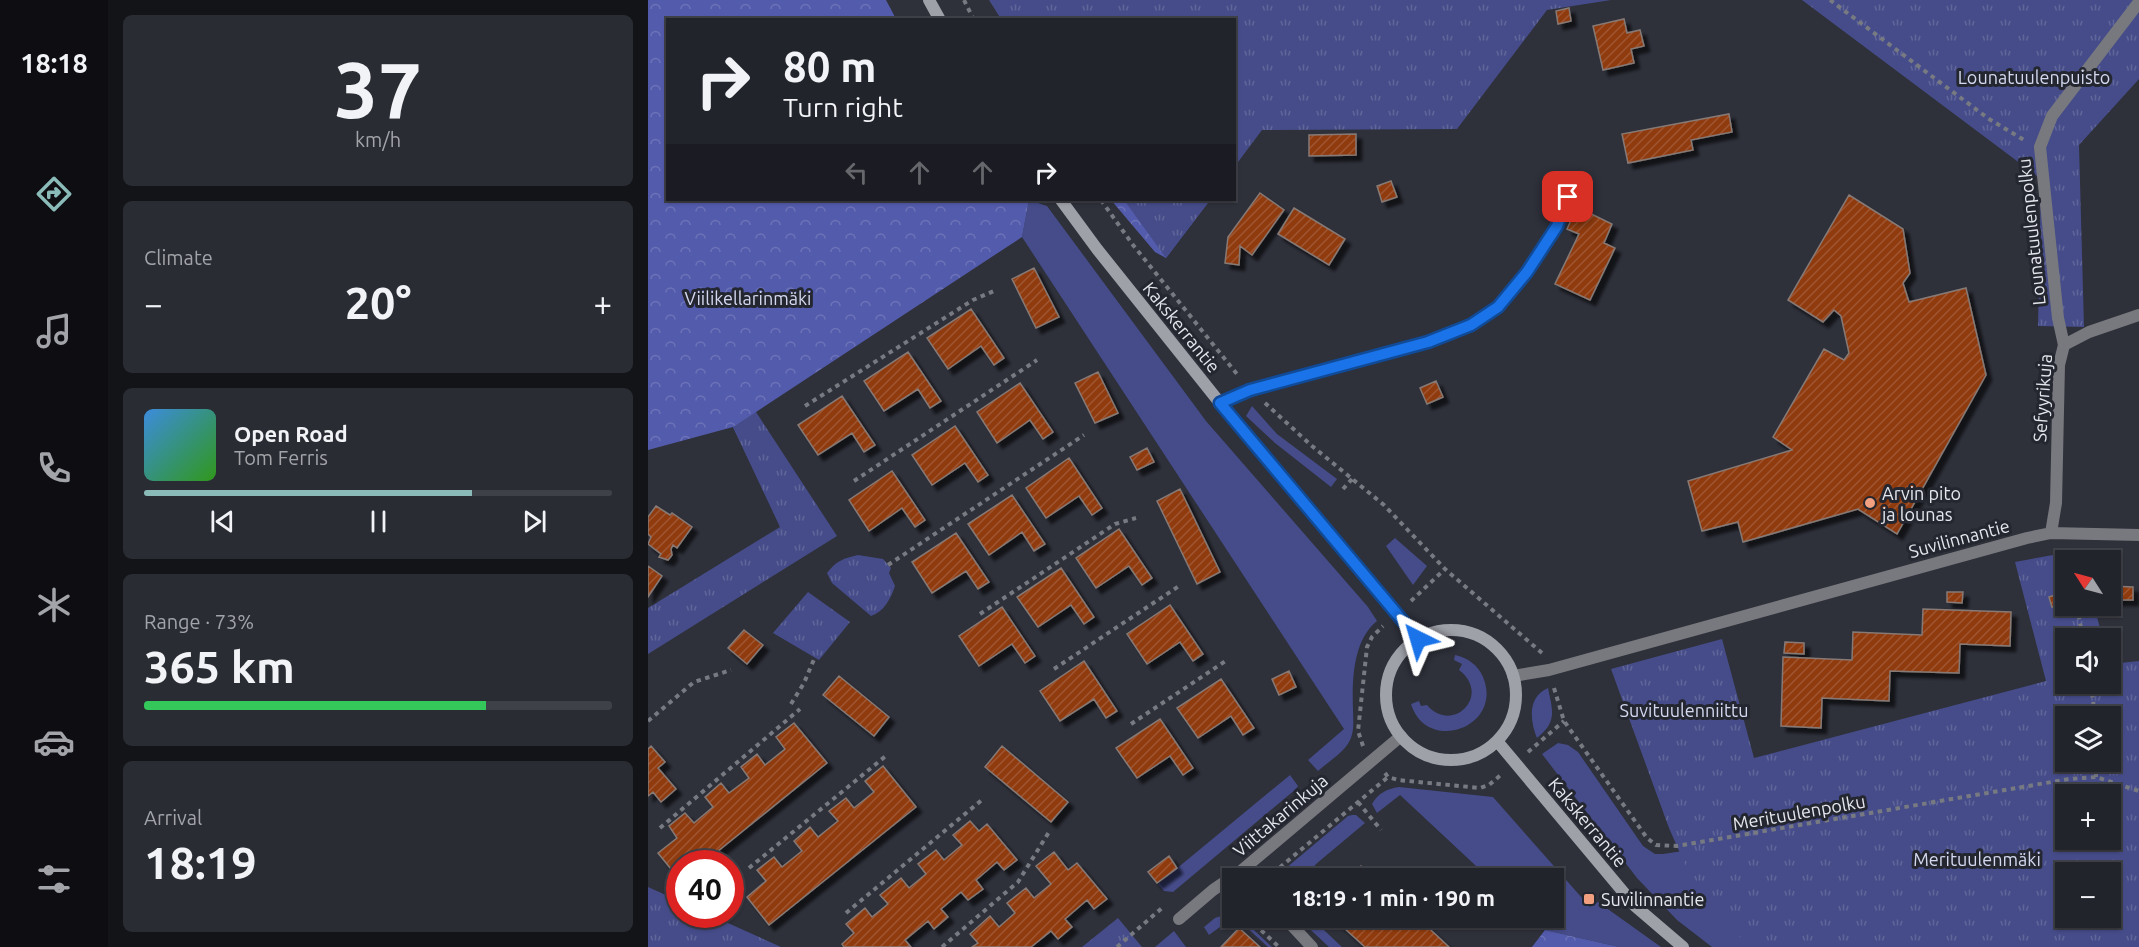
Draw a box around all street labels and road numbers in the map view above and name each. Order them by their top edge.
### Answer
street label: Lounatuulenpolku [2013,158,2049,306]
street label: Kakskerrantie [1140,278,1224,376]
street label: Sefyyrikuja [2029,353,2055,443]
street label: Suvilinnantie [1906,515,2012,561]
street label: Viittakarinkuja [1229,770,1331,860]
street label: Kakskerrantie [1545,773,1631,871]
street label: Merituulenpolku [1731,790,1867,834]

